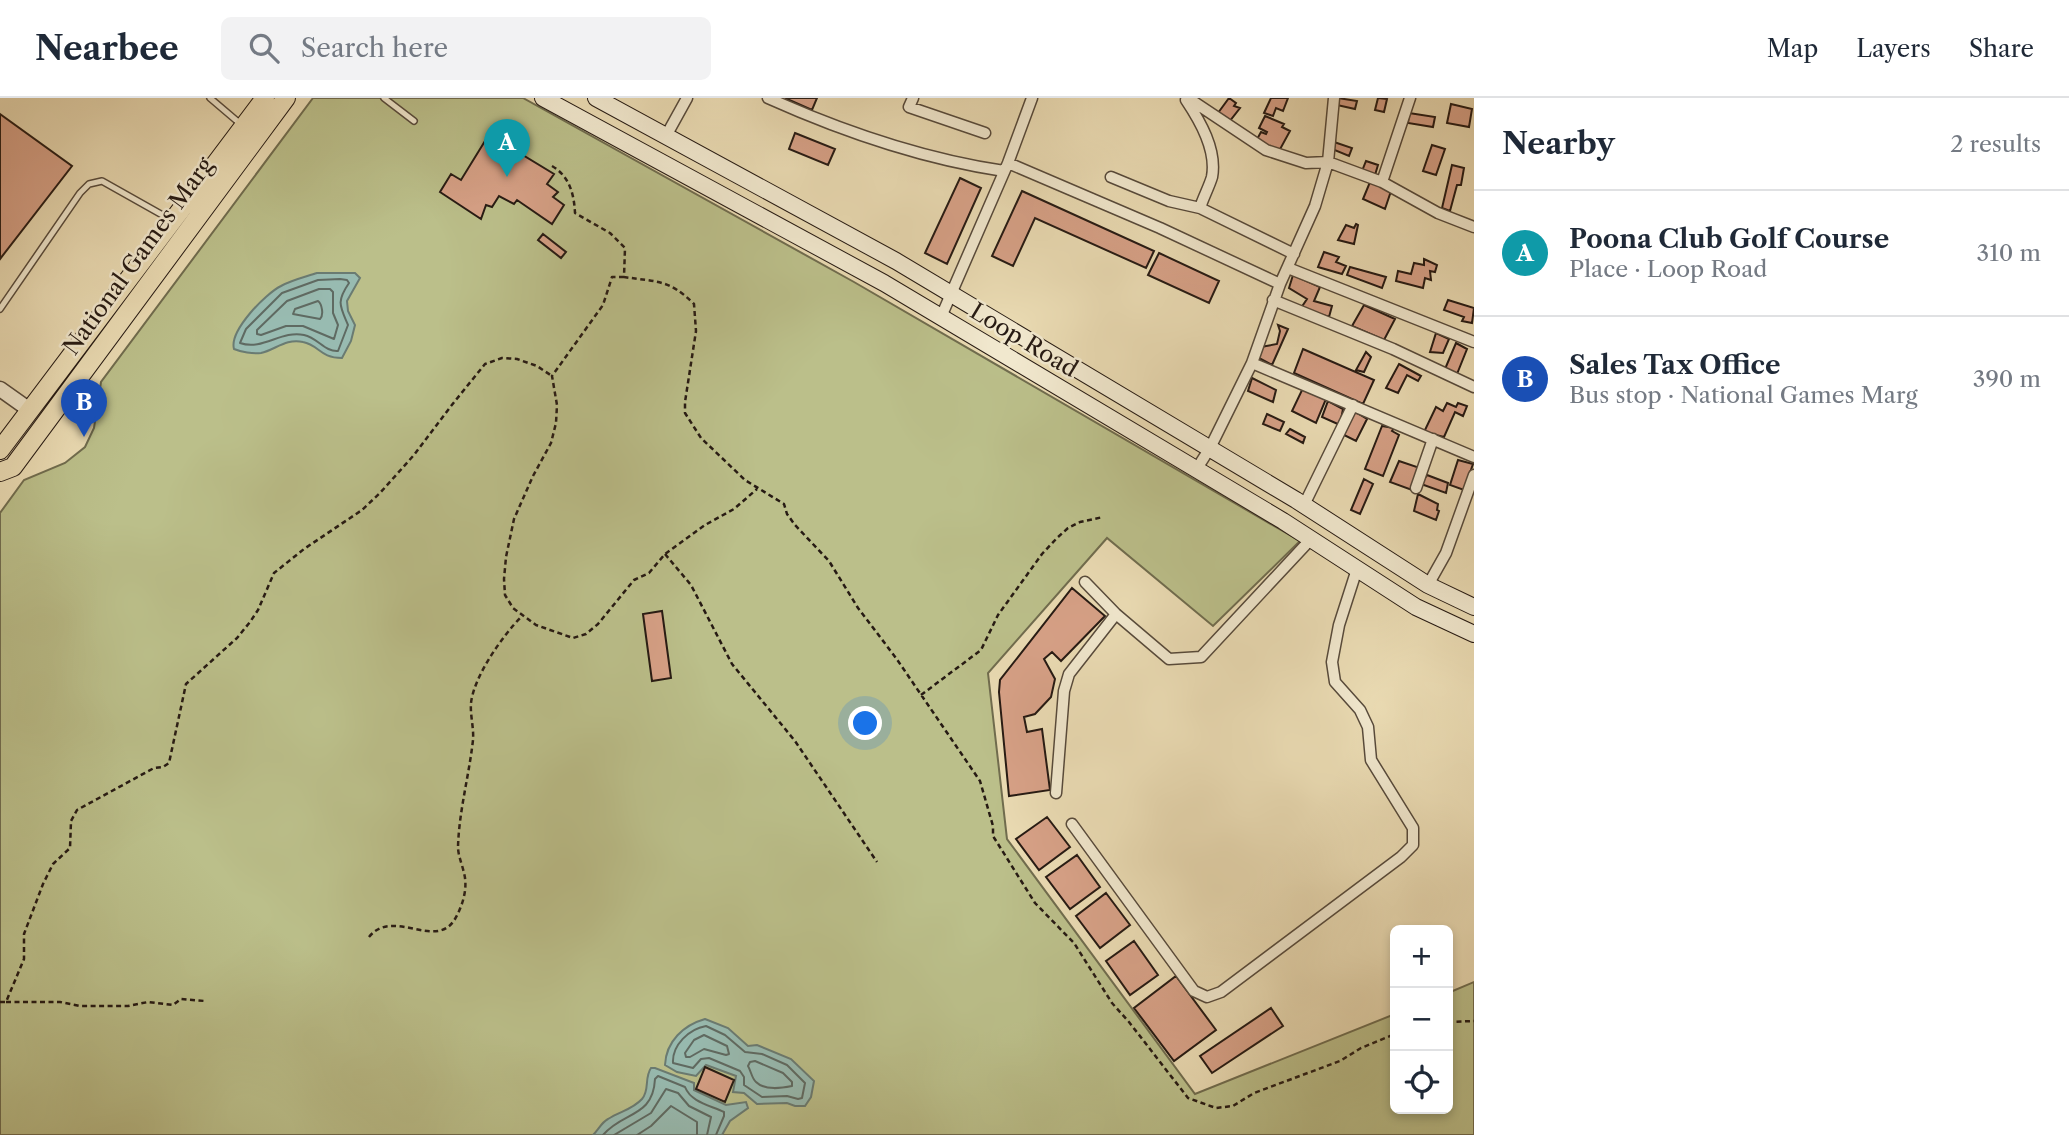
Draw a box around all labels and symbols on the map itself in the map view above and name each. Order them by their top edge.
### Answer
pin: A [484,119,530,177]
street label: National Games Marg [57,151,220,360]
street label: Loop Road [965,297,1083,383]
pin: B [61,379,107,437]
your location [848,706,882,740]

